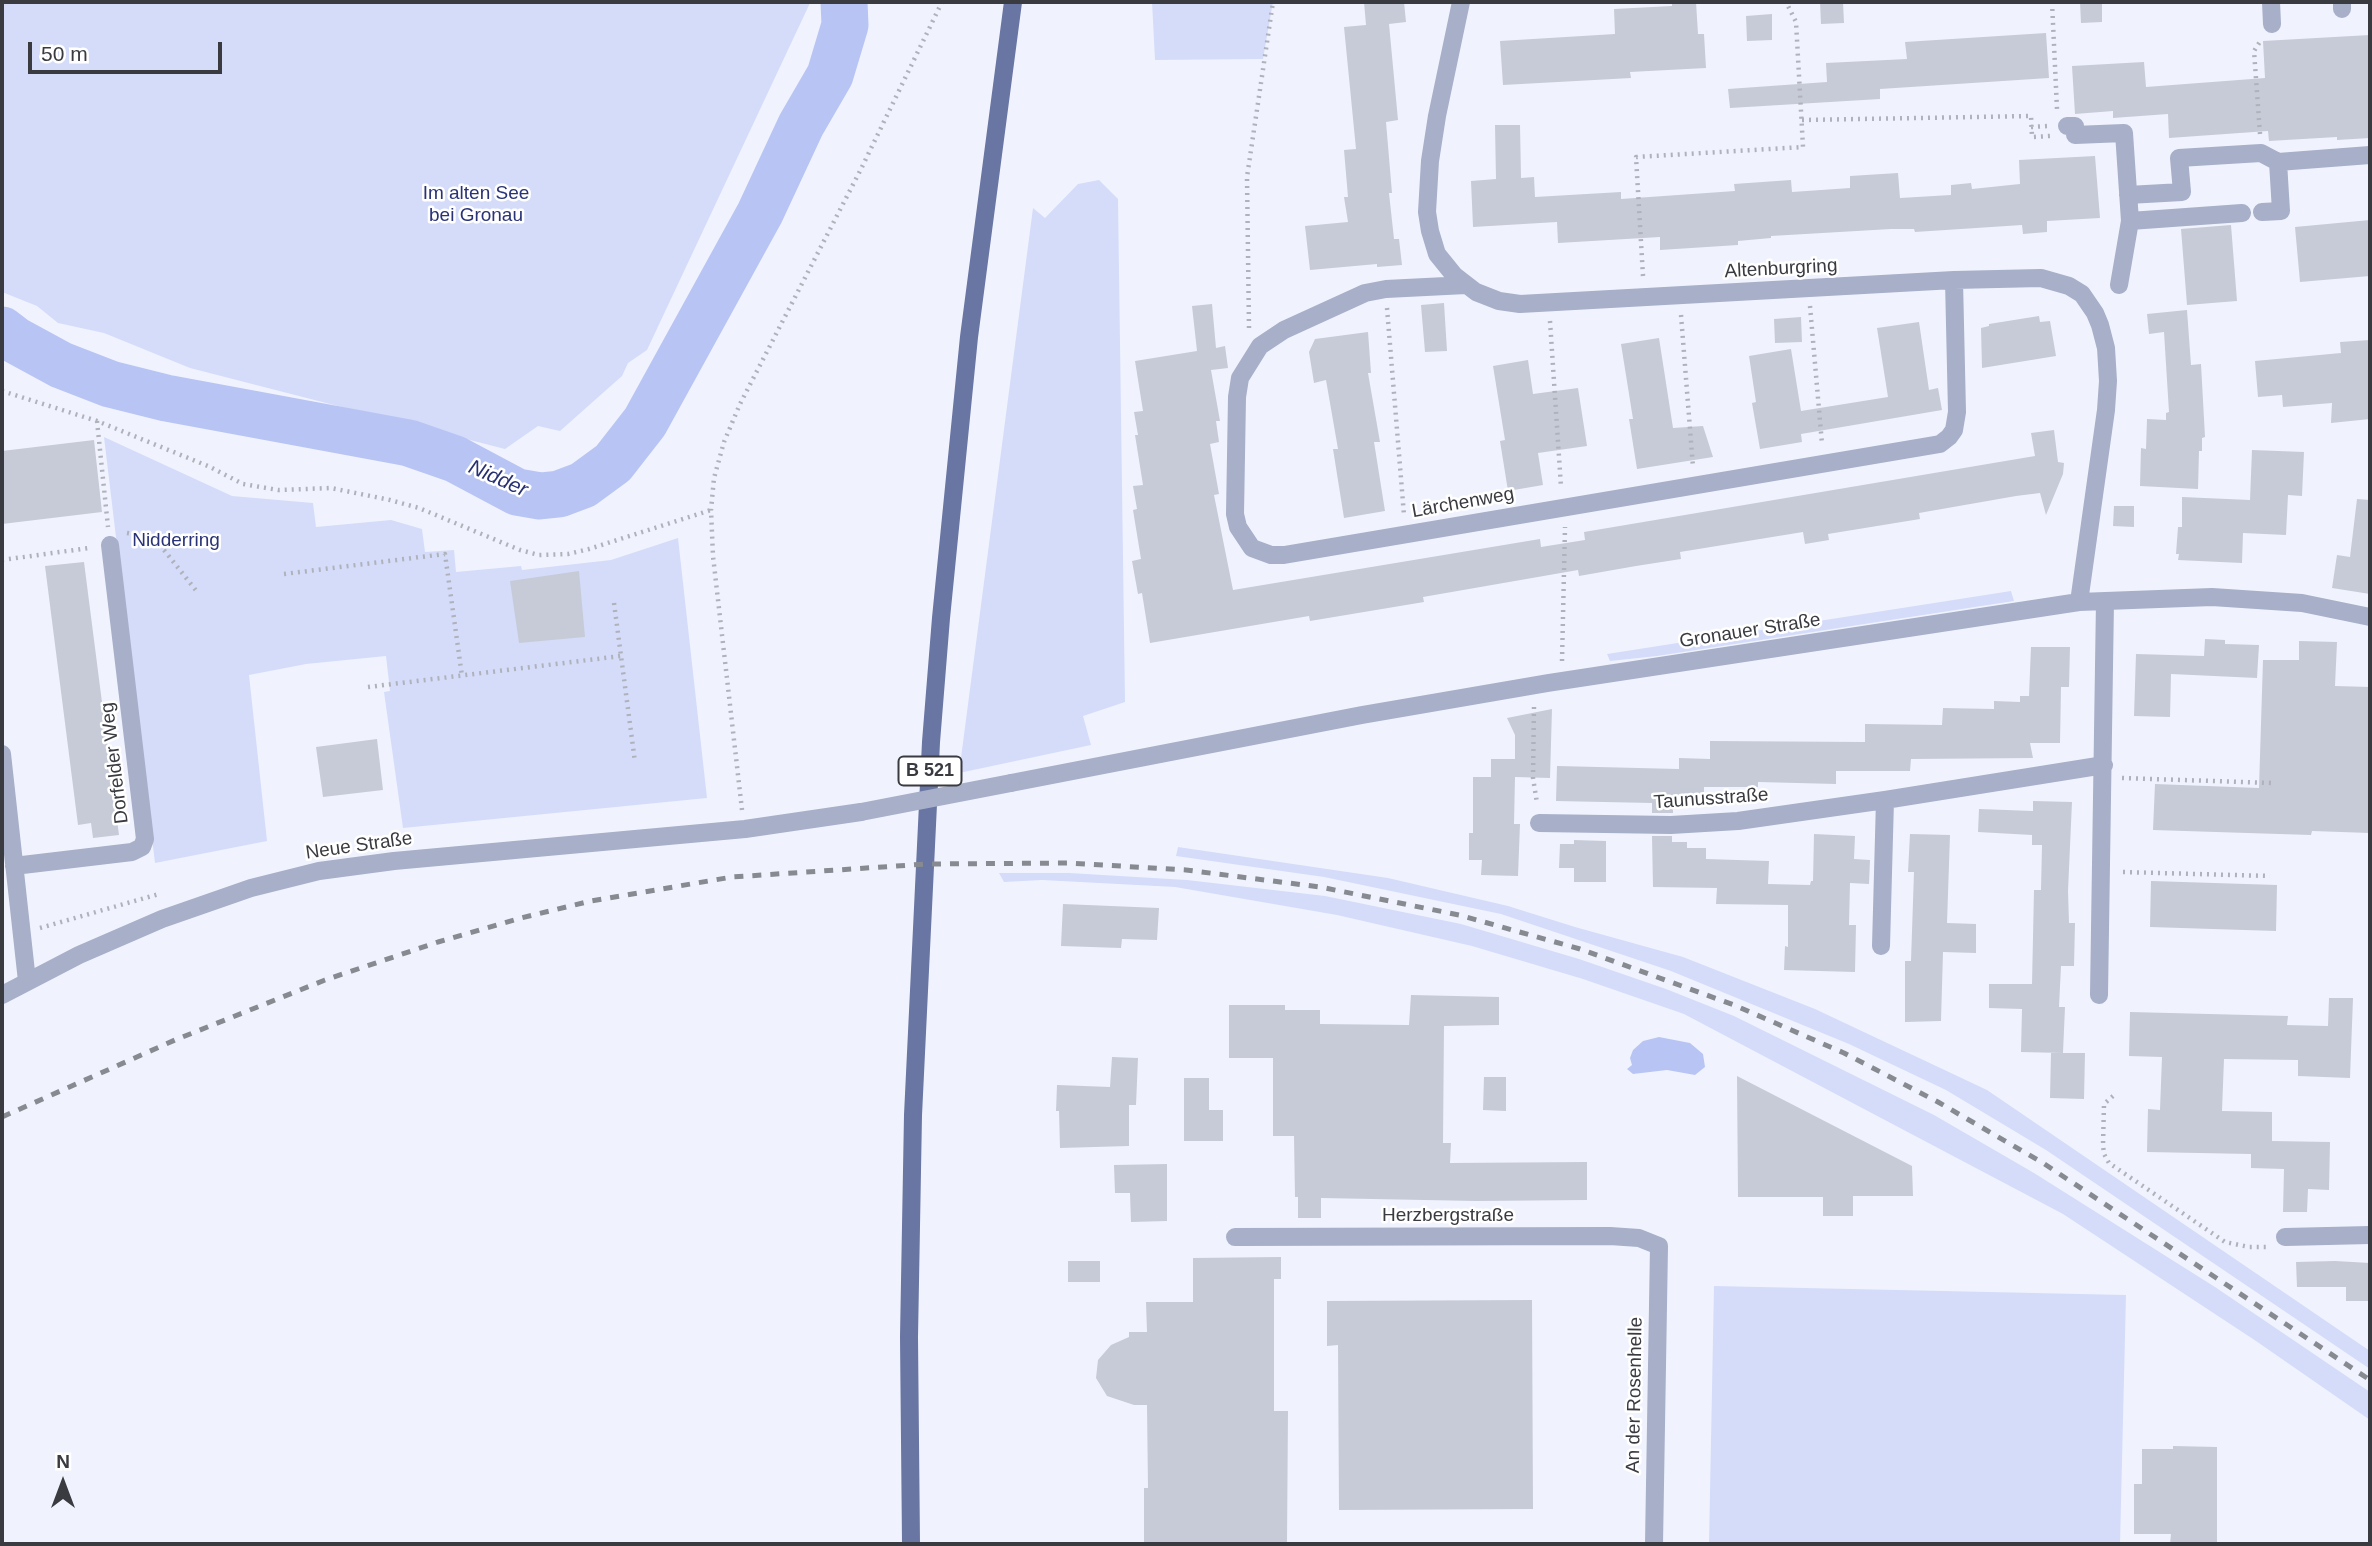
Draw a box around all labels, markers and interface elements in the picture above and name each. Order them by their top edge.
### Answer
scale bar [32,28,226,72]
text: 50 m [41,42,88,65]
park label: Im alten See bei Gronau [423,183,529,227]
street label: Altenburgring [1724,255,1838,283]
water label: Nidder [465,455,531,503]
street label: Lärchenweg [1410,483,1516,523]
park label: Nidderring [132,530,220,552]
street label: Gronauer Straße [1678,609,1822,653]
street label: Dorfelder Weg [96,701,134,825]
road number: B 521 [898,756,962,786]
street label: Taunusstraße [1653,784,1769,814]
street label: Neue Straße [304,827,414,865]
street label: Herzbergstraße [1382,1205,1514,1227]
street label: An der Rosenhelle [1622,1317,1648,1473]
north arrow [28,1448,98,1518]
text: N [56,1451,70,1472]

